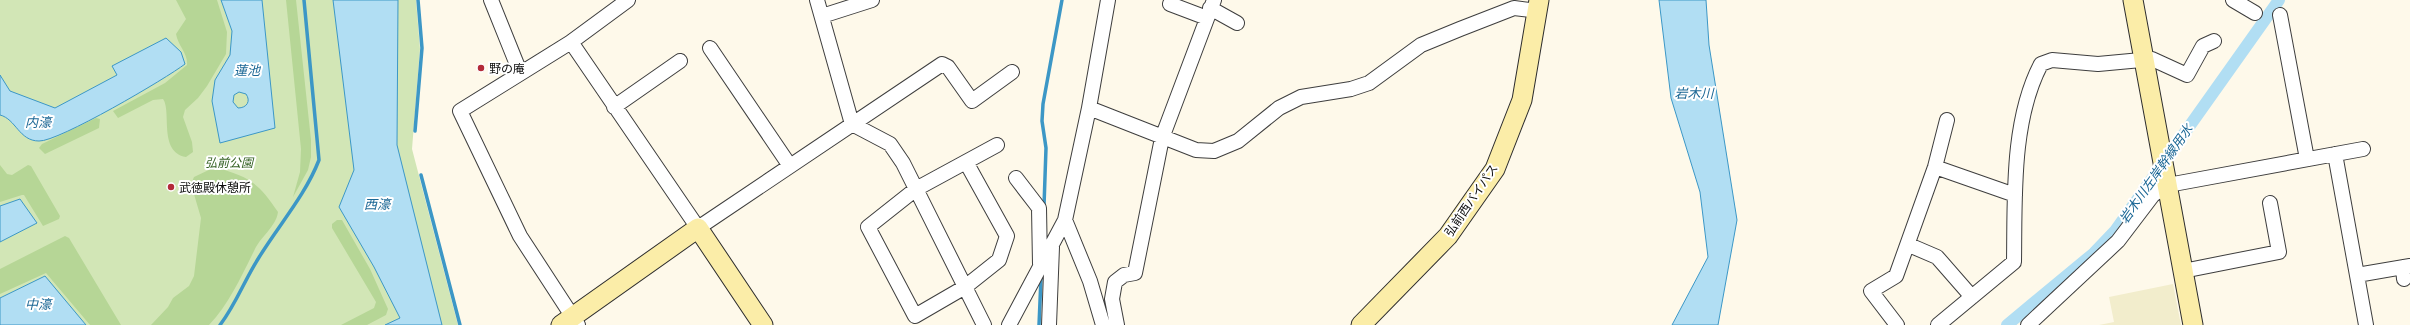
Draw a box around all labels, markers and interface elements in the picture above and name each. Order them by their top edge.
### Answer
place label: 野の庵 [489,61,525,76]
water label: 蓮池 [234,62,262,79]
marker: 野の庵 [476,63,486,73]
water label: 岩木川 [1674,85,1715,102]
water label: 内濠 [25,114,53,131]
water label: 岩木川左岸幹線用水 [2115,120,2198,227]
park label: 弘前公園 [205,155,255,170]
street label: 弘前西バイパス [1441,161,1501,239]
place label: 武徳殿休憩所 [179,180,251,195]
marker: 武徳殿休憩所 [166,182,176,192]
water label: 西濠 [364,196,392,213]
water label: 中濠 [25,296,53,313]

